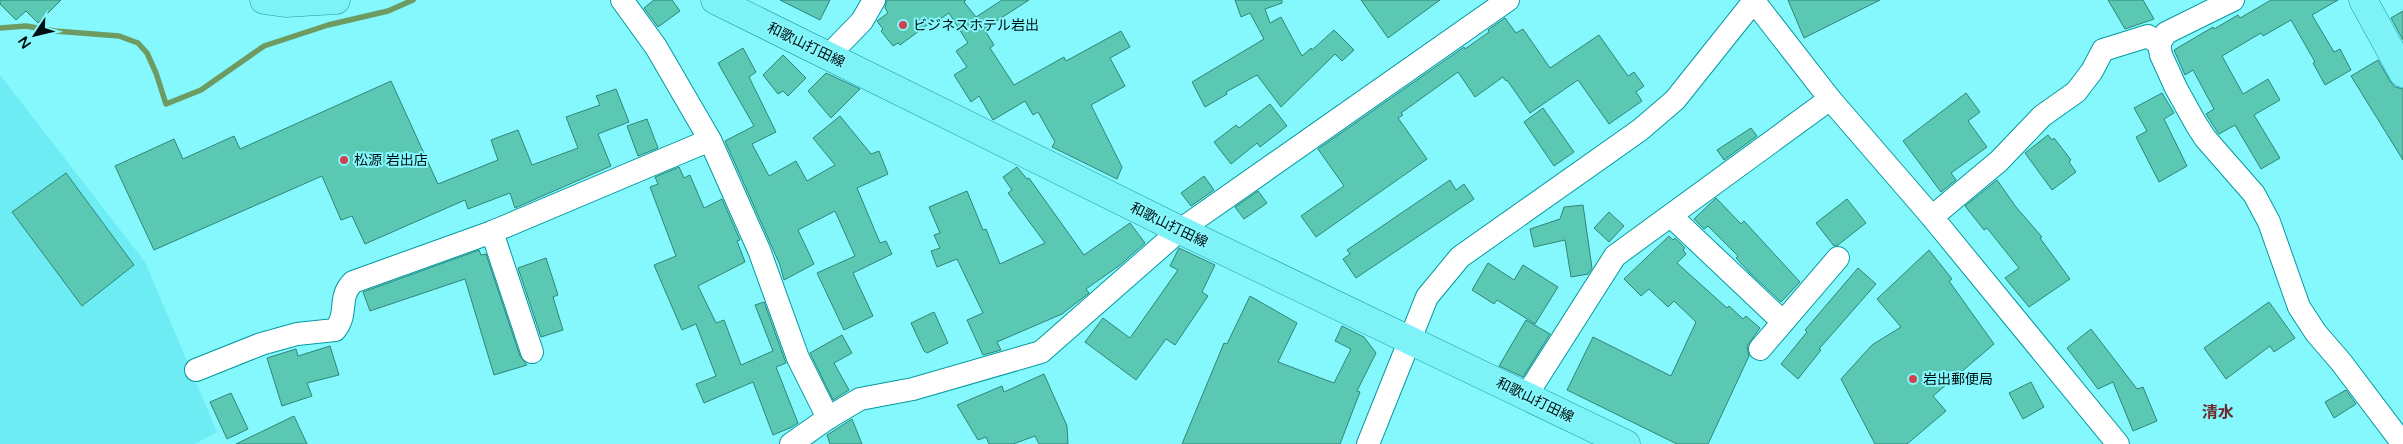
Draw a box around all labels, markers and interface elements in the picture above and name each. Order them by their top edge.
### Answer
north arrow [10,10,60,60]
place label: ビジネスホテル岩出 [913,17,1039,34]
street label: 和歌山打田線 [765,19,847,71]
marker: ビジネスホテル岩出 [897,19,909,31]
text: N [15,33,35,52]
place label: 松源 岩出店 [354,152,428,169]
marker: 松源 岩出店 [338,154,350,166]
street label: 和歌山打田線 [1128,199,1210,251]
place label: 岩出郵便局 [1923,371,1993,388]
marker: 岩出郵便局 [1907,373,1919,385]
street label: 和歌山打田線 [1494,374,1576,426]
district label: 清水 [2202,403,2234,423]

